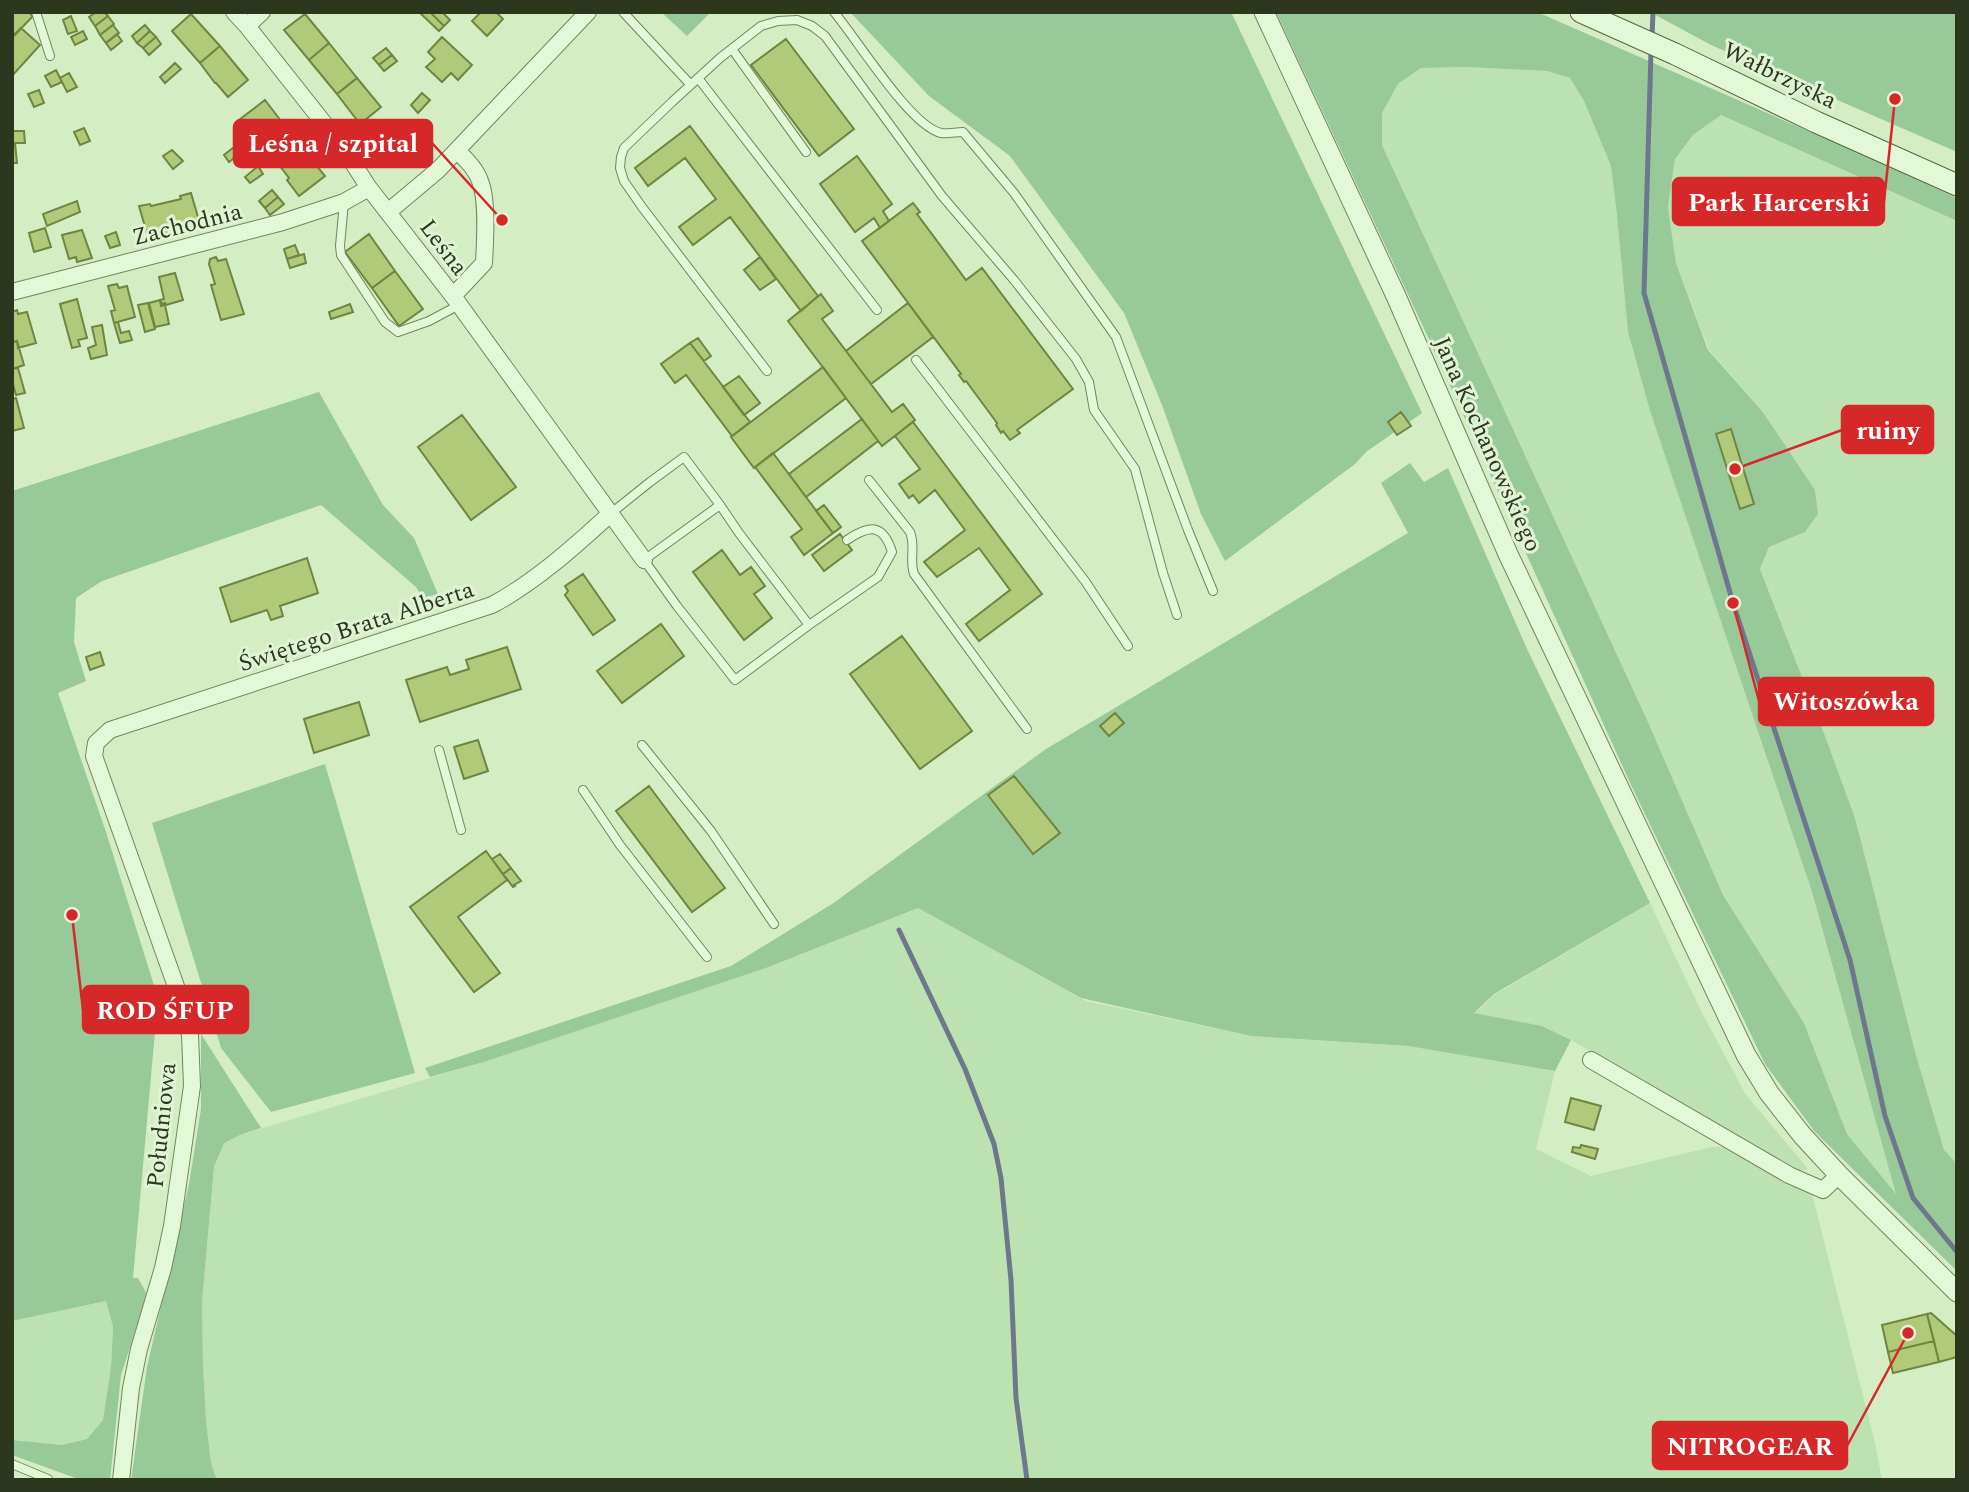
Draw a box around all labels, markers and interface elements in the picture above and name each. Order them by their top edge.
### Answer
street label: Wałbrzyska [1716,33,1843,119]
callout: Leśna / szpital [234,120,432,167]
text: Leśna / szpital [248,124,418,164]
callout: Park Harcerski [1673,178,1884,225]
text: Park Harcerski [1688,183,1870,223]
street label: Zachodnia [128,194,246,256]
street label: Leśna [410,212,477,284]
street label: Jana Kochanowskiego [1423,331,1551,558]
callout: ruiny [1842,406,1933,453]
text: ruiny [1856,411,1921,451]
street label: Świętego Brata Alberta [234,572,479,682]
callout: Witoszówka [1759,678,1933,725]
text: Witoszówka [1773,682,1920,722]
callout: ROD ŚFUP [83,986,248,1033]
text: ROD ŚFUP [96,991,234,1031]
street label: Południowa [138,1060,187,1190]
callout: NITROGEAR [1653,1422,1847,1469]
text: NITROGEAR [1667,1427,1834,1467]

